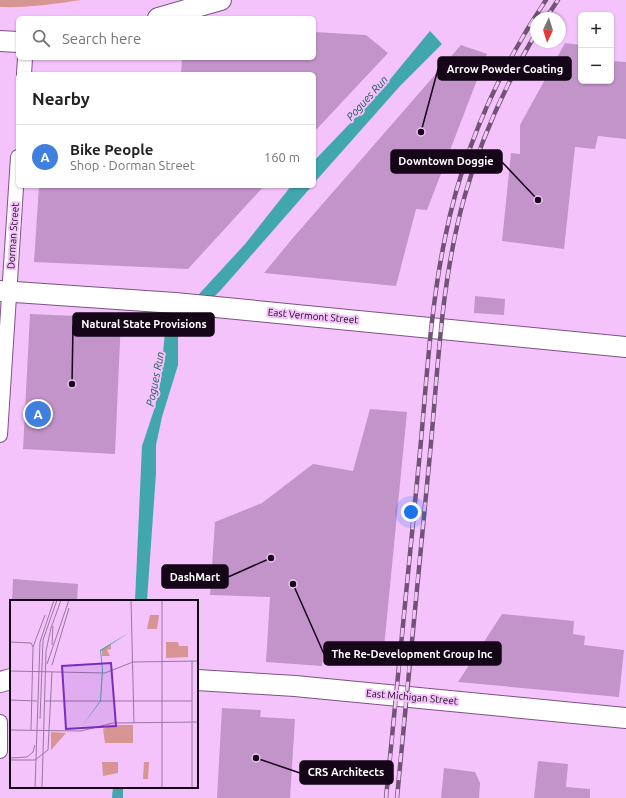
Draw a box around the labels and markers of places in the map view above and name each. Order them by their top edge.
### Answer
callout: Arrow Powder Coating [438,57,571,80]
callout: Downtown Doggie [391,150,502,173]
callout: Natural State Provisions [73,313,214,336]
pin: A [25,399,51,429]
callout: DashMart [162,565,228,588]
callout: The Re-Development Group Inc [324,642,501,665]
callout: CRS Architects [300,761,393,784]

